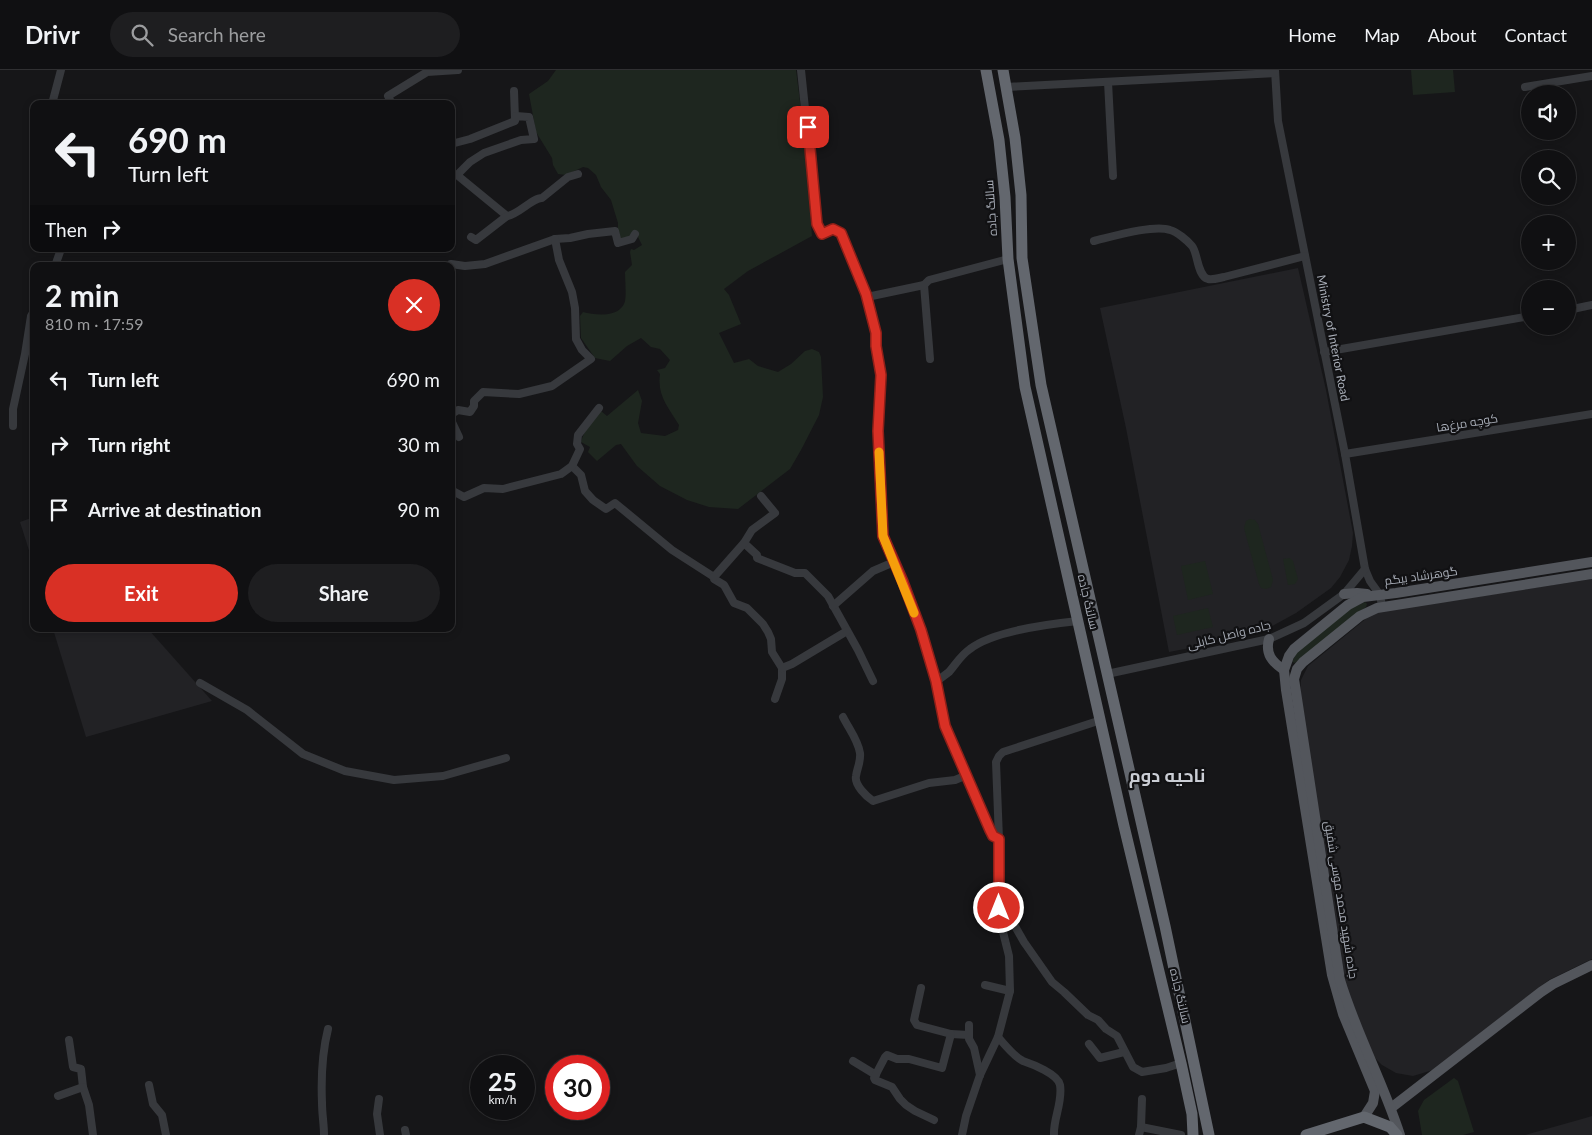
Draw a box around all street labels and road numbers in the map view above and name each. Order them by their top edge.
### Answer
street label: سالنگ جاده [981,179,1000,237]
street label: Ministry of Interior Road [1314,273,1353,402]
street label: کوچه مرغ‌ها [1435,410,1499,437]
street label: گوهرشاد بیگم [1383,563,1459,589]
street label: سالنگ جاده [1075,573,1102,631]
street label: جاده واصل کابلی [1185,617,1272,652]
street label: جاده شهید محمد موسی شفیق [1322,820,1361,980]
street label: سالنگ جاده [1167,967,1194,1025]

